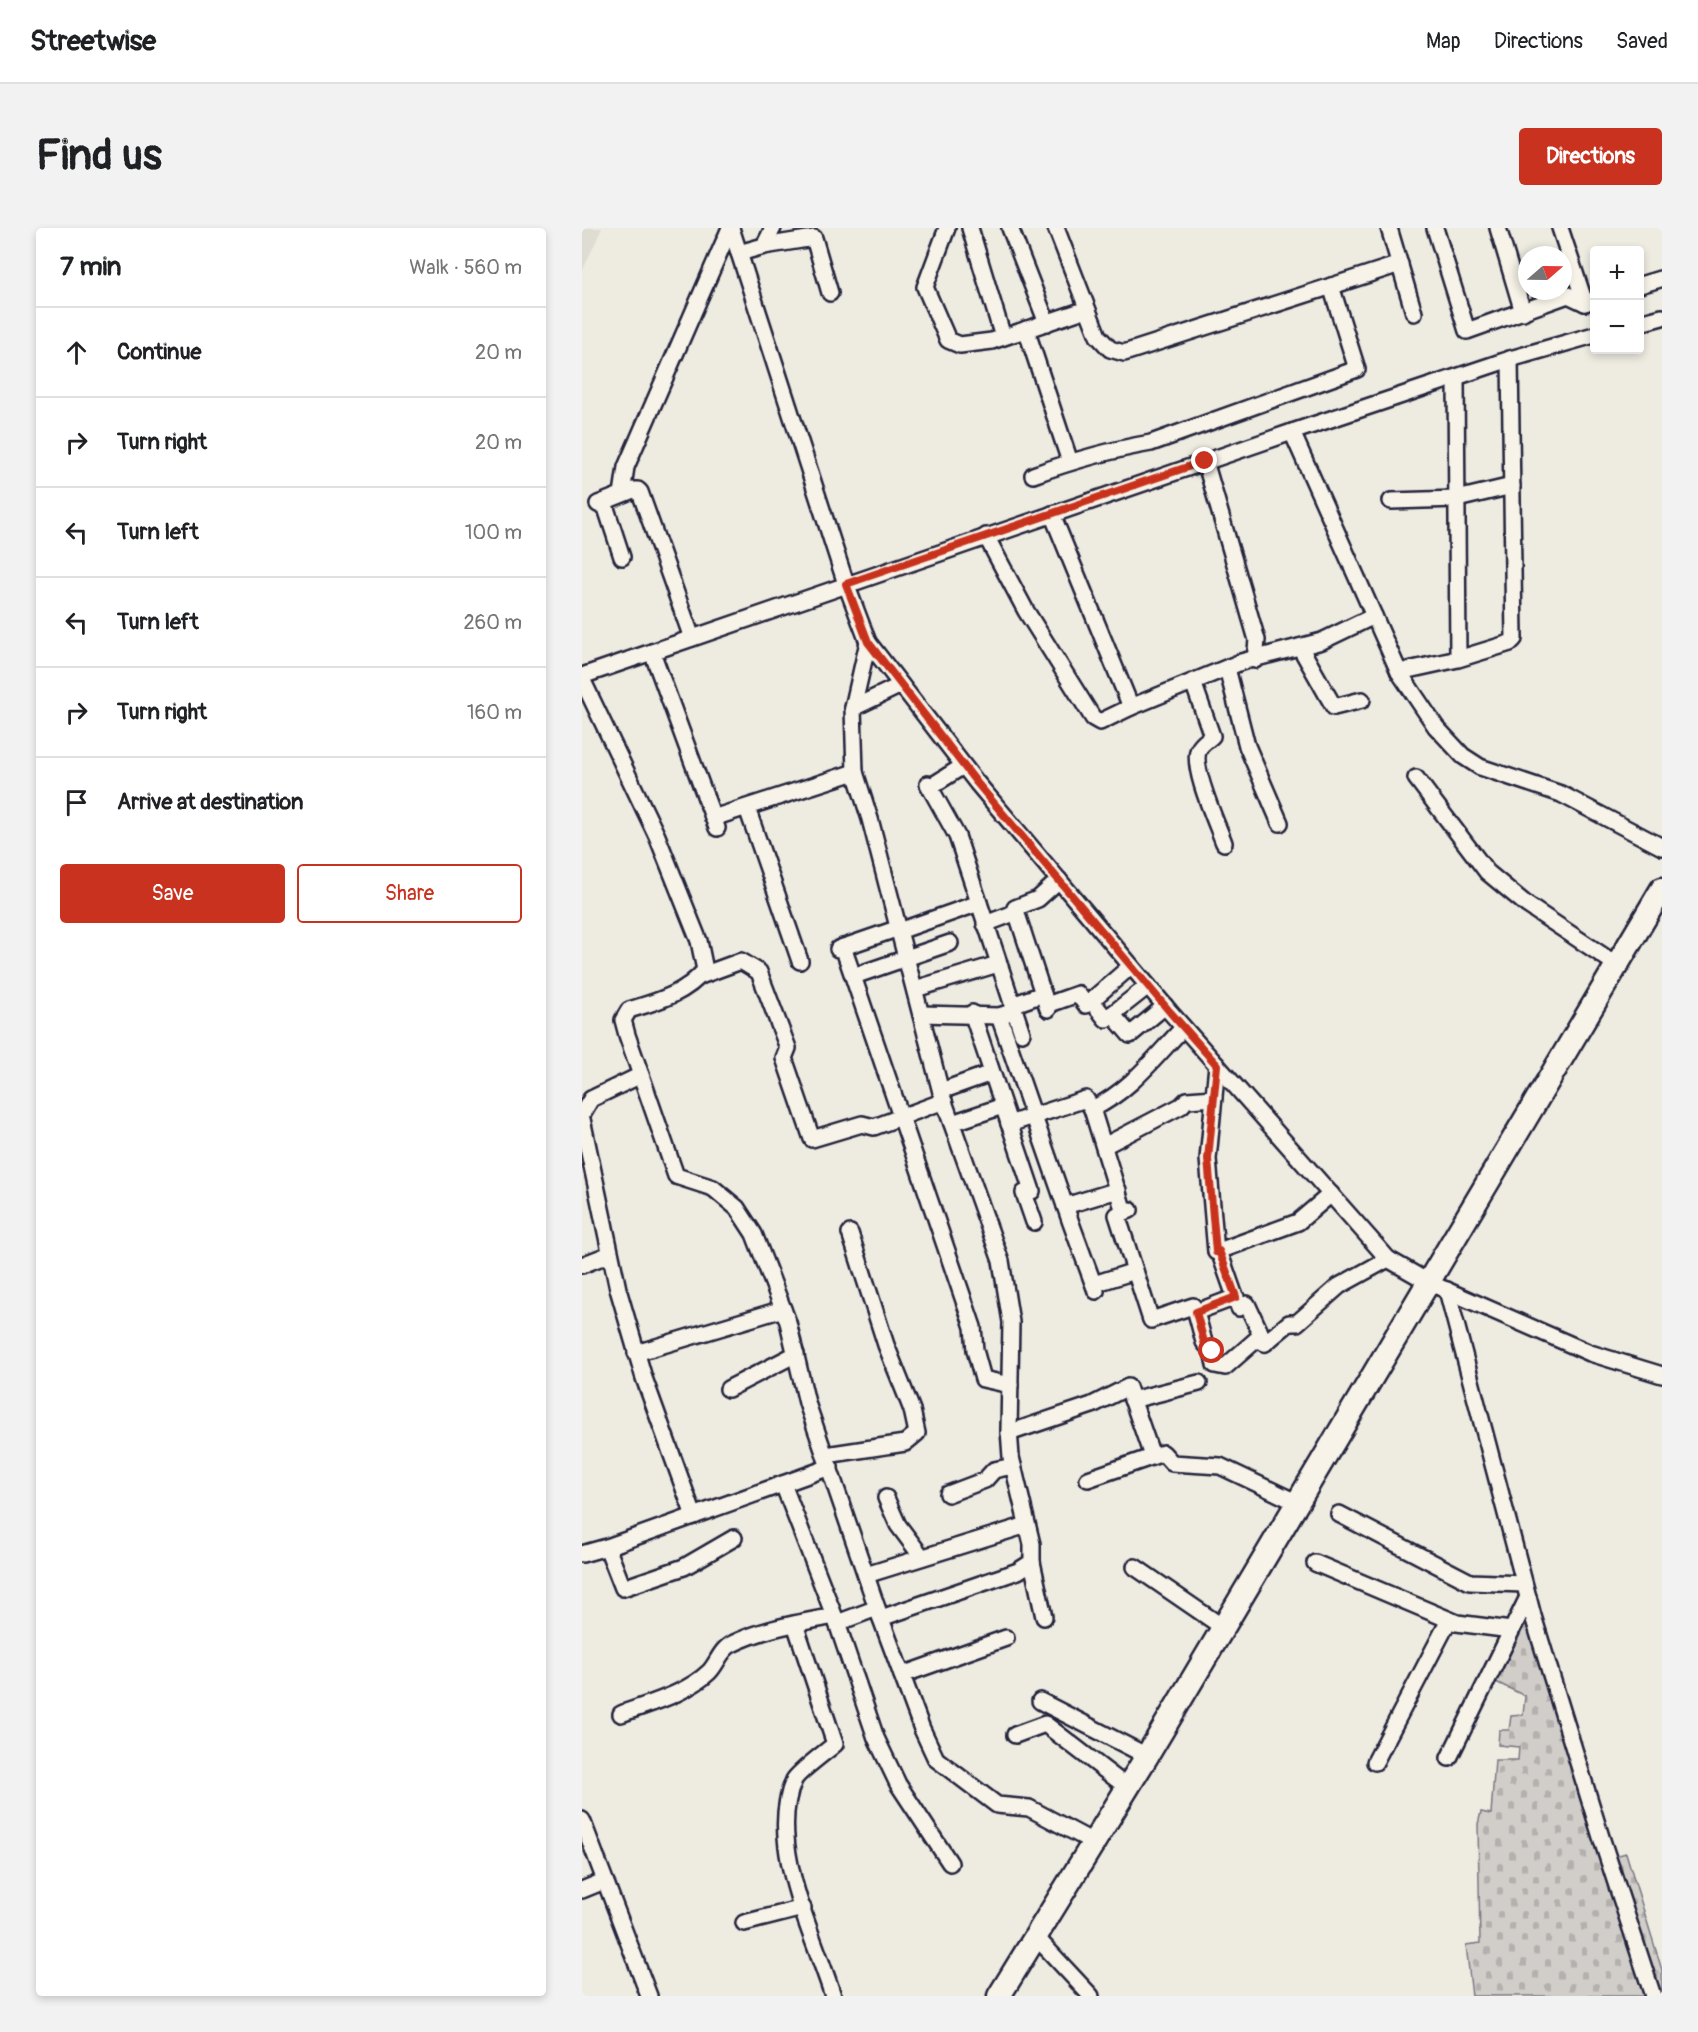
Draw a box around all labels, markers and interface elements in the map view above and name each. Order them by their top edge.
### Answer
text: Streetwise [30,24,156,59]
text: Map [1426,28,1461,55]
text: Directions [1494,28,1583,55]
text: Saved [1616,28,1668,55]
button: Directions [1519,128,1662,185]
text: Find us [36,130,162,182]
north arrow [1518,246,1572,300]
map controls [1590,246,1644,354]
button: + [1590,246,1644,300]
text: 7 min [60,251,122,283]
text: Walk · 560 m [409,255,522,280]
button: − [1590,300,1644,354]
icon: ahead [60,336,93,369]
text: Continue [117,338,201,366]
text: 20 m [475,340,522,365]
icon: right [60,426,93,459]
text: Turn right [117,428,207,456]
text: 20 m [475,430,522,455]
route end [1191,447,1217,473]
icon: left [60,516,93,549]
text: Turn left [117,518,199,546]
text: 100 m [465,520,522,545]
icon: left [60,606,93,639]
text: Turn left [117,608,199,636]
text: 260 m [463,610,522,635]
icon: right [60,696,93,729]
text: Turn right [117,698,207,726]
text: 160 m [467,700,522,725]
icon: arrive [60,786,93,819]
text: Arrive at destination [117,788,303,816]
button: Save [60,864,285,923]
button: Share [297,864,522,923]
route start [1198,1337,1224,1363]

